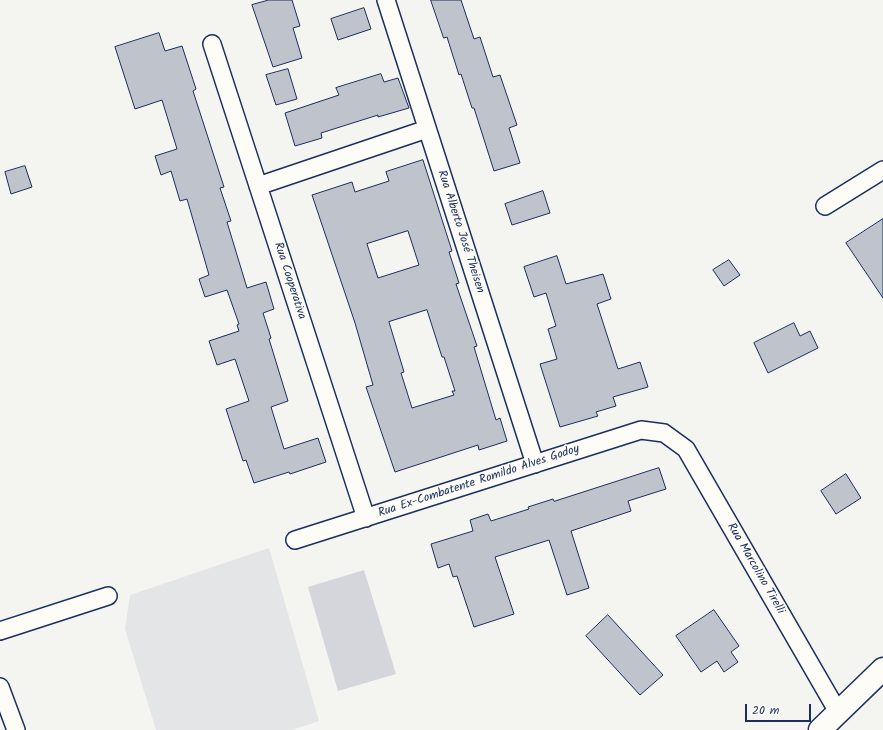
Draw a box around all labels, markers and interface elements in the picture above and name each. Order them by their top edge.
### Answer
street label: Rua Alberto José Theisen [433,169,487,295]
street label: Rua Cooperativa [270,241,308,321]
street label: Rua Ex-Combatente Romildo Alves Godoy [377,443,581,521]
street label: Rua Marcolino Tirelli [723,521,787,617]
scale bar [747,696,813,722]
text: 20 m [752,701,779,720]

